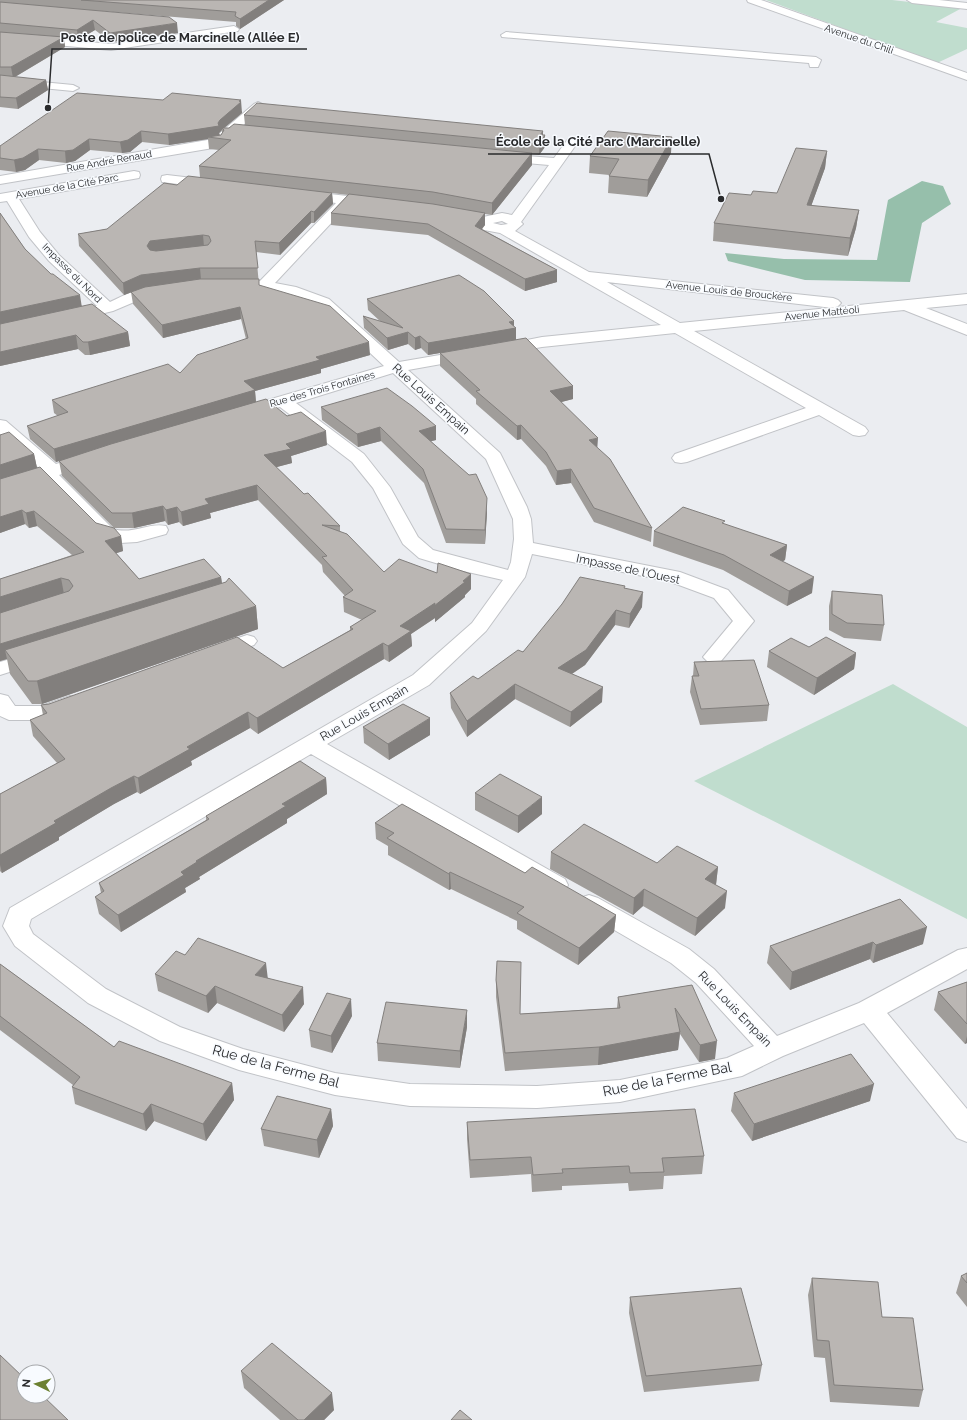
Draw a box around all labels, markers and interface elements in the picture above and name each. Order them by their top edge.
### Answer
street label: Avenue du Chili [823,22,895,56]
callout: Poste de police de Marcinelle (Allée E) [52,24,307,49]
text: Poste de police de Marcinelle (Allée E) [61,30,299,45]
callout: École de la Cité Parc (Marcinelle) [488,129,709,154]
text: École de la Cité Parc (Marcinelle) [496,134,700,149]
street label: Rue André Renaud [65,148,153,174]
street label: Avenue de la Cité Parc [15,171,120,200]
street label: Impasse du Nord [40,241,104,305]
street label: Avenue Louis de Brouckère [665,279,793,303]
street label: Avenue Mattéoli [784,304,860,322]
street label: Rue Louis Empain [389,361,473,437]
street label: Rue des Trois Fontaines [268,369,376,409]
street label: Impasse de l'Ouest [575,551,681,587]
street label: Rue Louis Empain [317,682,411,744]
street label: Rue Louis Empain [695,968,775,1050]
street label: Rue de la Ferme Bal [211,1041,342,1091]
street label: Rue de la Ferme Bal [601,1059,733,1099]
north arrow [16,1364,56,1404]
text: N [20,1378,33,1388]

